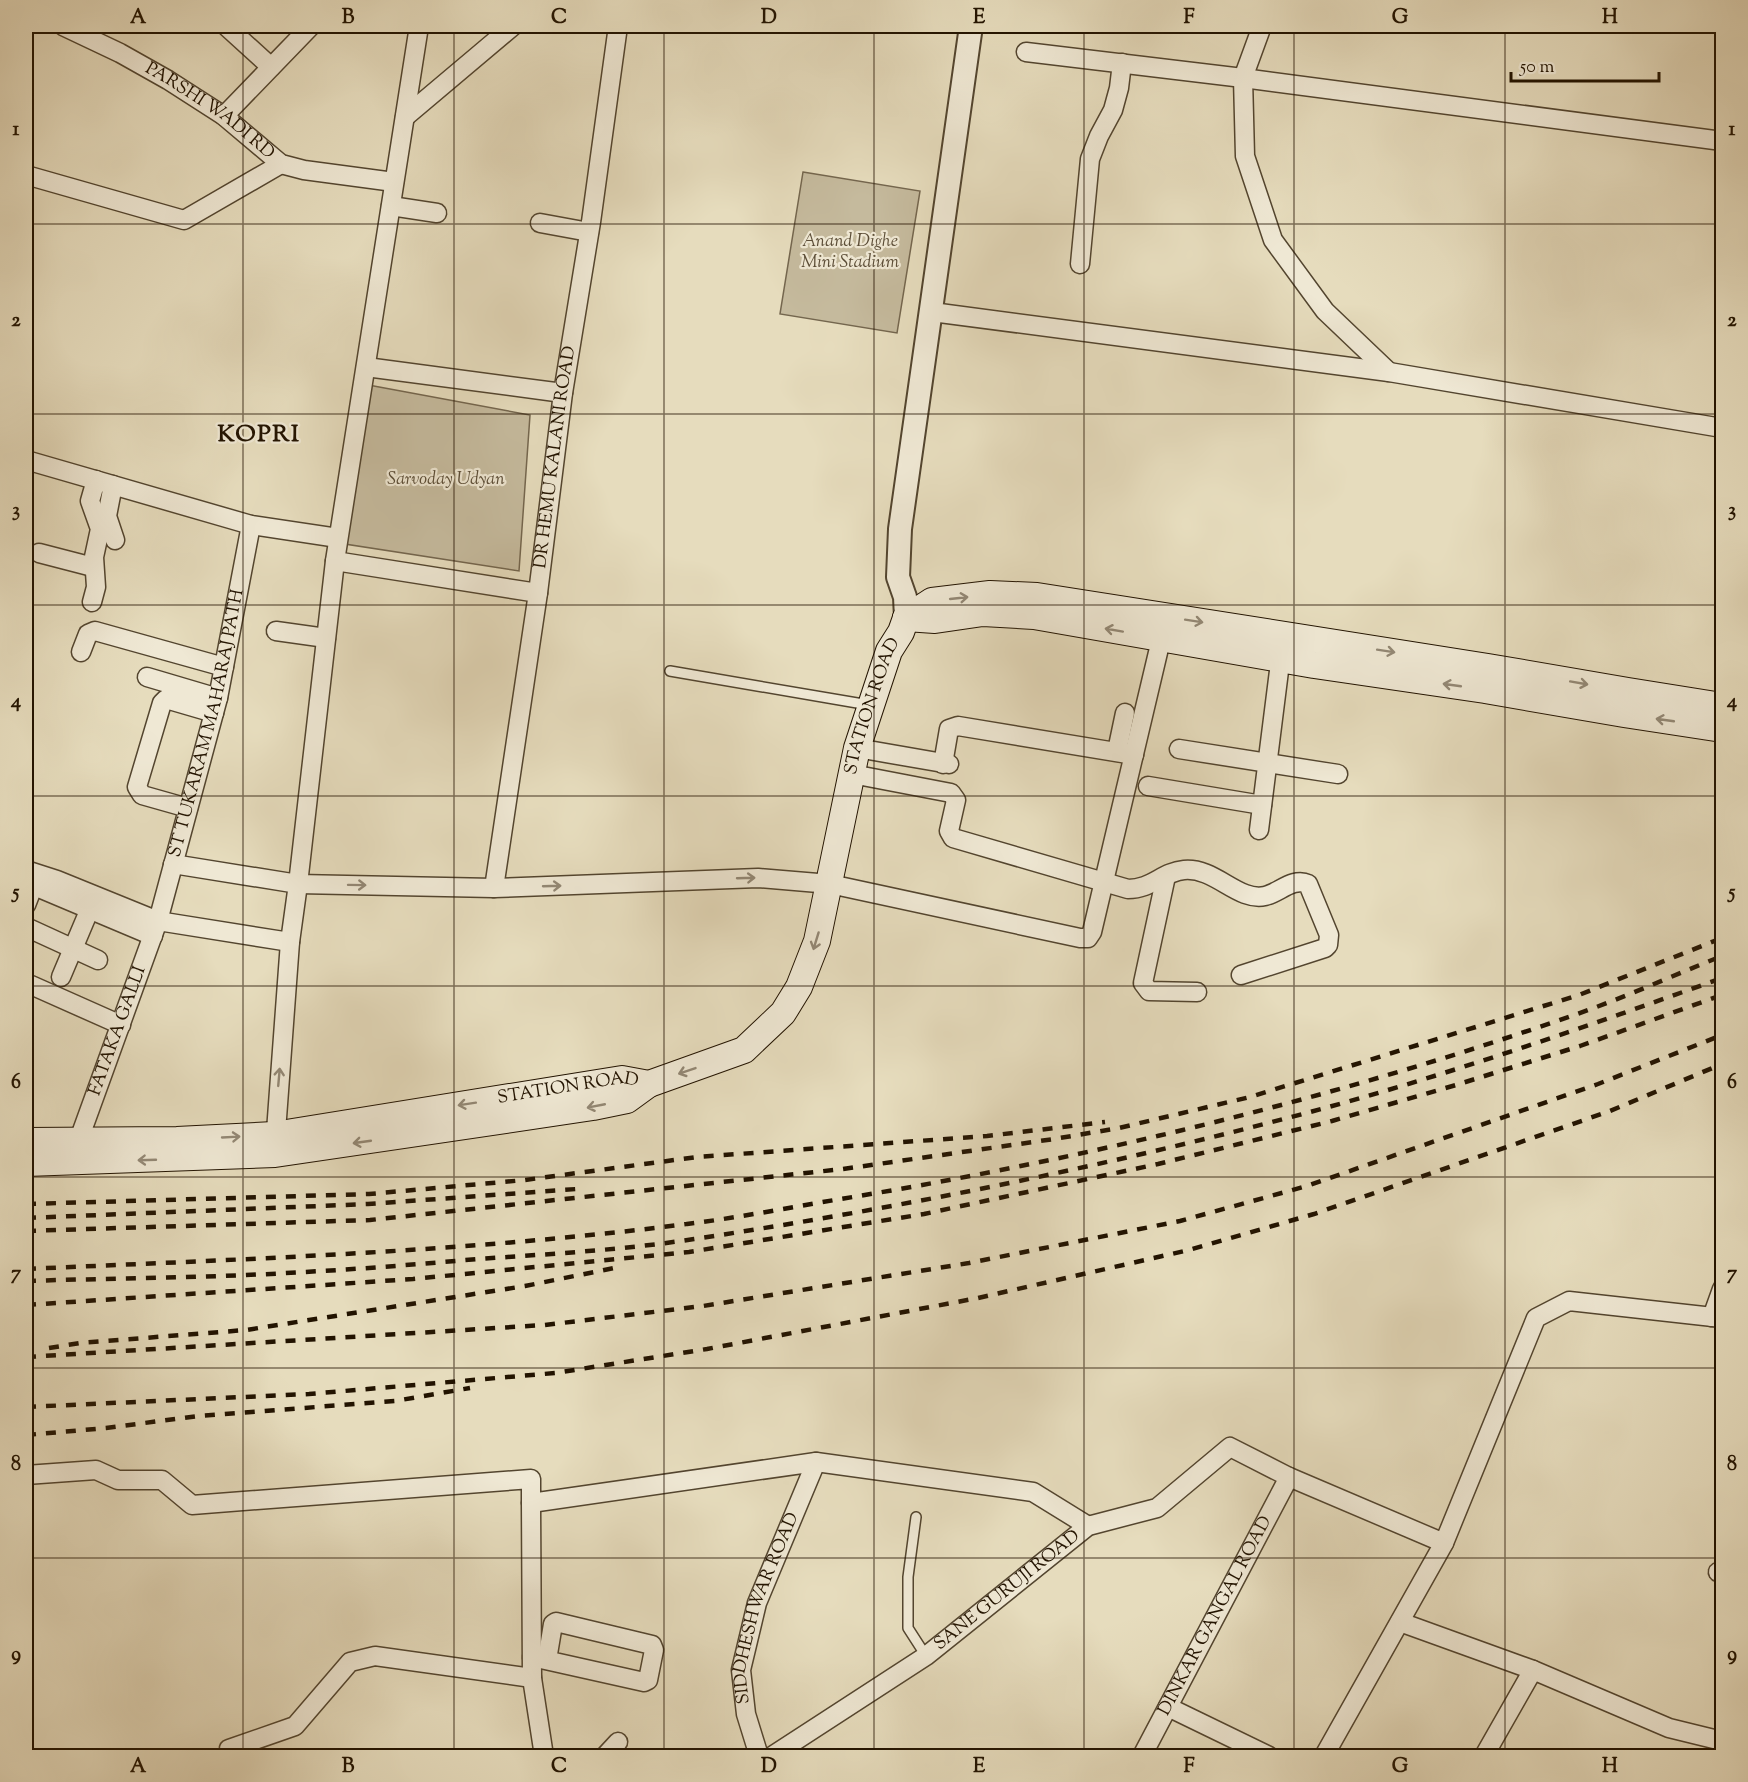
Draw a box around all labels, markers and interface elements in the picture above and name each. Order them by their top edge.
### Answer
text: A [130,4,147,33]
text: B [342,4,355,33]
text: C [551,4,567,33]
text: D [761,4,777,33]
text: E [973,4,986,33]
text: F [1183,4,1195,33]
text: G [1392,4,1409,33]
text: H [1602,4,1618,33]
scale bar [1511,45,1660,83]
text: 50 m [1519,55,1555,81]
street label: PARSHI WADI RD [140,56,280,166]
text: 1 [13,116,20,145]
text: 1 [1729,116,1736,145]
park label: Anand Dighe Mini Stadium [801,229,899,276]
text: 2 [11,307,21,336]
text: 2 [1727,307,1737,336]
street label: DR HEMU KALANI ROAD [528,344,583,570]
district label: KOPRI [218,418,300,452]
park label: Sarvoday Udyan [387,467,505,493]
text: 3 [12,497,20,526]
text: 3 [1728,497,1736,526]
street label: ST TUKARAM MAHARAJ PATH [163,587,251,860]
one-way arrow [948,592,968,603]
one-way arrow [1183,616,1203,627]
one-way arrow [1105,625,1124,636]
street label: STATION ROAD [839,633,907,777]
one-way arrow [1376,646,1396,657]
one-way arrow [1568,678,1588,689]
one-way arrow [1442,679,1462,690]
text: 4 [10,688,21,717]
text: 4 [1726,688,1737,717]
one-way arrow [1655,715,1675,726]
one-way arrow [736,873,756,884]
text: 5 [11,879,20,908]
text: 5 [1727,879,1736,908]
one-way arrow [346,880,366,891]
one-way arrow [541,881,561,892]
one-way arrow [810,931,821,950]
street label: FATAKA GALLI [83,963,154,1099]
street label: STATION ROAD [496,1066,641,1112]
one-way arrow [678,1066,696,1077]
one-way arrow [273,1067,284,1087]
text: 6 [11,1069,21,1098]
text: 6 [1727,1069,1737,1098]
one-way arrow [457,1099,477,1110]
one-way arrow [587,1101,606,1112]
one-way arrow [220,1132,240,1143]
one-way arrow [352,1137,372,1148]
one-way arrow [137,1154,157,1166]
text: 7 [11,1260,22,1289]
text: 7 [1727,1260,1738,1289]
text: 8 [11,1451,21,1480]
text: 8 [1727,1451,1737,1480]
street label: SIDDHESHWAR ROAD [728,1509,806,1705]
street label: DINKAR GANGAL ROAD [1152,1512,1279,1721]
street label: SANE GURUJI ROAD [929,1524,1086,1657]
text: 9 [11,1641,21,1670]
text: 9 [1727,1641,1737,1670]
text: A [130,1753,147,1782]
text: B [342,1753,355,1782]
text: C [551,1753,567,1782]
text: D [761,1753,777,1782]
text: E [973,1753,986,1782]
text: F [1183,1753,1195,1782]
text: G [1392,1753,1409,1782]
text: H [1602,1753,1618,1782]

